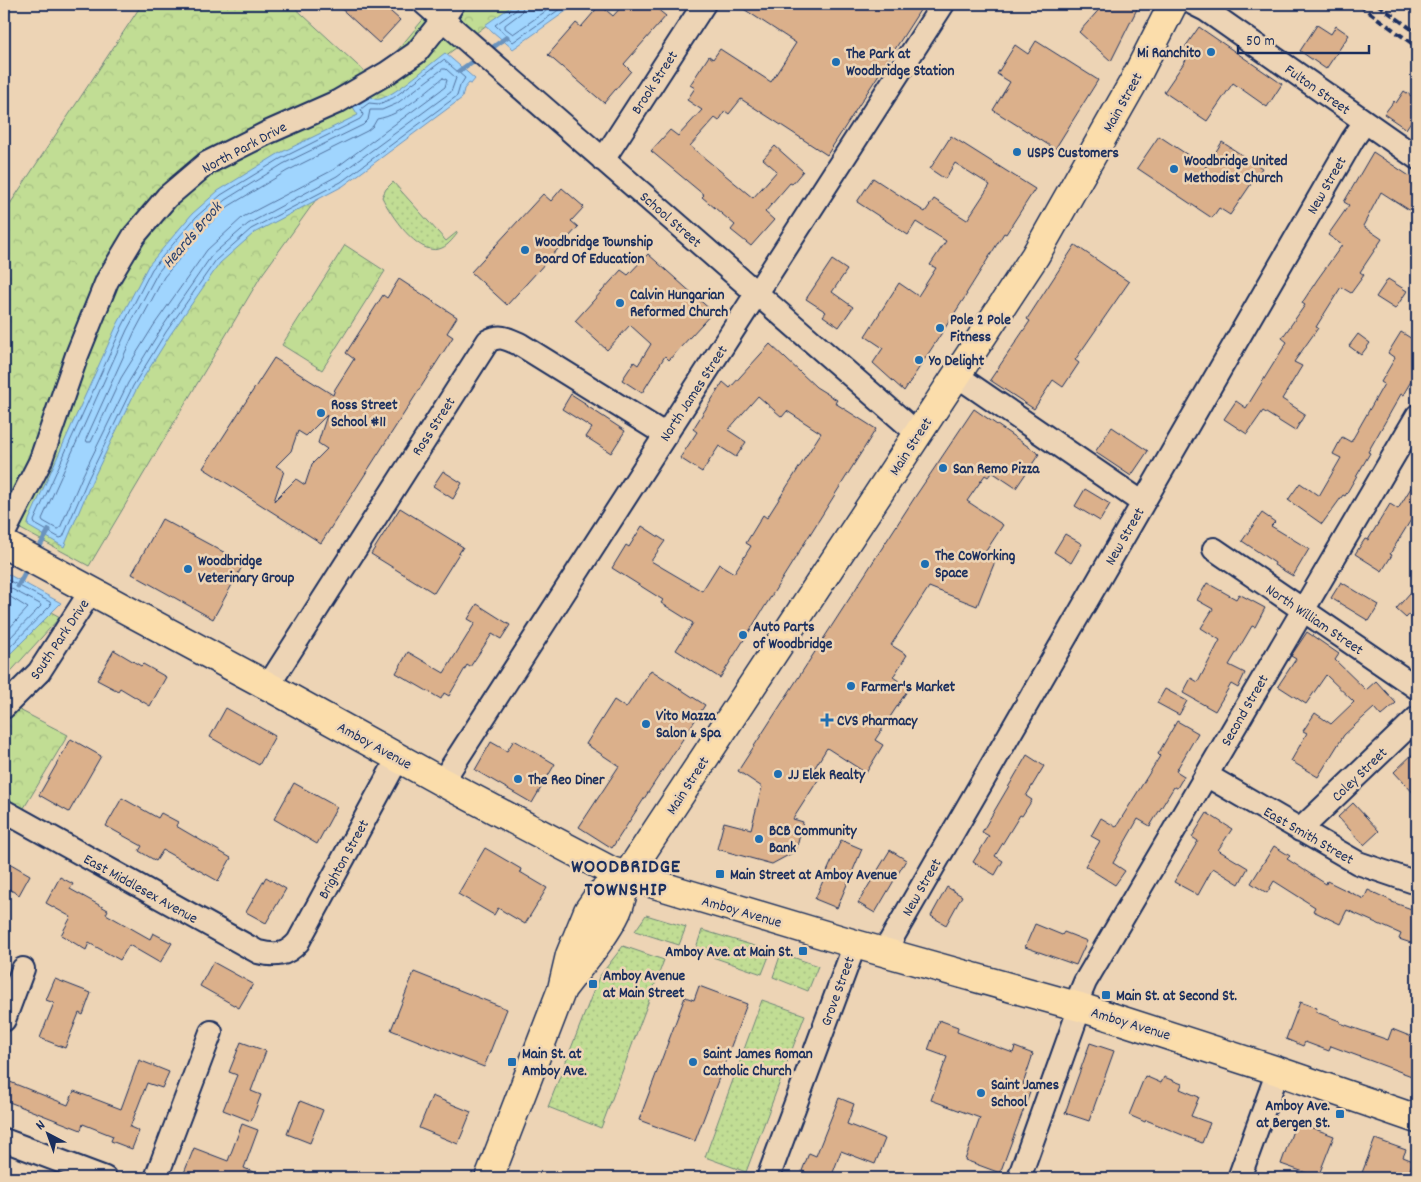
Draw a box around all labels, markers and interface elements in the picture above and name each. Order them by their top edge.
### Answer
scale bar [1238,22,1370,54]
text: 50 m [1246,31,1275,53]
place label: Mi Ranchito [1137,43,1201,65]
place label: The Park at Woodbridge Station [846,44,955,83]
street label: Brook Street [627,46,685,119]
marker: Mi Ranchito [1205,46,1217,58]
marker: The Park at Woodbridge Station [830,56,842,68]
street label: Fulton Street [1280,60,1355,122]
street label: Main Street [1098,69,1149,137]
street label: North Park Drive [199,117,292,180]
place label: USPS Customers [1027,143,1119,165]
marker: USPS Customers [1011,146,1023,158]
place label: Woodbridge United Methodist Church [1184,151,1288,190]
street label: New Street [1302,153,1353,219]
marker: Woodbridge United Methodist Church [1168,163,1180,175]
street label: School Street [634,187,706,254]
water label: Heards Brook [158,196,229,274]
place label: Woodbridge Township Board Of Education [535,232,653,271]
marker: Woodbridge Township Board Of Education [519,244,531,256]
place label: Calvin Hungarian Reformed Church [630,285,728,324]
marker: Calvin Hungarian Reformed Church [614,297,626,309]
place label: Pole 2 Pole Fitness [950,310,1011,349]
marker: Pole 2 Pole Fitness [934,322,946,334]
street label: North James Street [655,341,734,447]
place label: Yo Delight [928,351,985,373]
marker: Yo Delight [913,354,925,366]
street label: Ross Street [407,393,462,461]
place label: Ross Street School #11 [331,395,398,434]
marker: Ross Street School #11 [315,407,327,419]
street label: Main Street [885,413,939,481]
place label: San Remo Pizza [953,459,1040,481]
marker: San Remo Pizza [937,462,949,474]
street label: New Street [1100,504,1151,570]
place label: The CoWorking Space [935,546,1016,585]
place label: Woodbridge Veterinary Group [198,551,295,590]
marker: The CoWorking Space [919,558,931,570]
marker: Woodbridge Veterinary Group [182,563,194,575]
street label: North William Street [1260,580,1368,662]
street label: South Park Drive [25,595,96,685]
place label: Auto Parts of Woodbridge [753,617,833,656]
marker: Auto Parts of Woodbridge [737,629,749,641]
street label: Second Street [1216,671,1275,751]
place label: Farmer's Market [861,677,956,699]
marker: Farmer's Market [845,680,857,692]
place label: Vito Mazza Salon & Spa [656,706,722,745]
place label: CVS Pharmacy [837,711,918,733]
marker: CVS Pharmacy [821,714,833,726]
street label: Amboy Avenue [333,717,416,776]
marker: Vito Mazza Salon & Spa [640,718,652,730]
street label: Coley Street [1327,743,1394,808]
street label: Main Street [662,752,716,820]
place label: JJ Elek Realty [788,765,866,787]
marker: JJ Elek Realty [772,768,784,780]
place label: The Reo Diner [528,770,605,792]
marker: The Reo Diner [512,773,524,785]
street label: East Smith Street [1259,802,1358,872]
street label: Brighton Street [314,816,376,904]
place label: BCB Community Bank [769,821,857,860]
marker: BCB Community Bank [753,833,765,845]
street label: East Middlesex Avenue [79,849,202,931]
district label: WOODBRIDGE TOWNSHIP [571,854,681,905]
street label: New Street [897,855,948,921]
place label: Main Street at Amboy Avenue [730,865,897,887]
marker: Main Street at Amboy Avenue [714,868,726,880]
street label: Amboy Avenue [699,891,784,935]
place label: Amboy Ave. at Main St. [665,942,794,964]
marker: Amboy Ave. at Main St. [797,945,809,957]
street label: Grove Street [816,953,862,1030]
place label: Amboy Avenue at Main Street [603,966,686,1005]
marker: Amboy Avenue at Main Street [587,978,599,990]
place label: Main St. at Second St. [1116,986,1237,1008]
marker: Main St. at Second St. [1100,989,1112,1001]
street label: Amboy Avenue [1088,1002,1173,1048]
place label: Main St. at Amboy Ave. [522,1044,587,1083]
place label: Saint James Roman Catholic Church [703,1044,813,1083]
marker: Main St. at Amboy Ave. [506,1056,518,1068]
marker: Saint James Roman Catholic Church [687,1056,699,1068]
place label: Saint James School [991,1075,1059,1114]
marker: Saint James School [975,1087,987,1099]
place label: Amboy Ave. at Bergen St. [1257,1096,1331,1135]
marker: Amboy Ave. at Bergen St. [1334,1108,1346,1120]
north arrow [22,1110,72,1160]
text: N [32,1116,50,1136]

